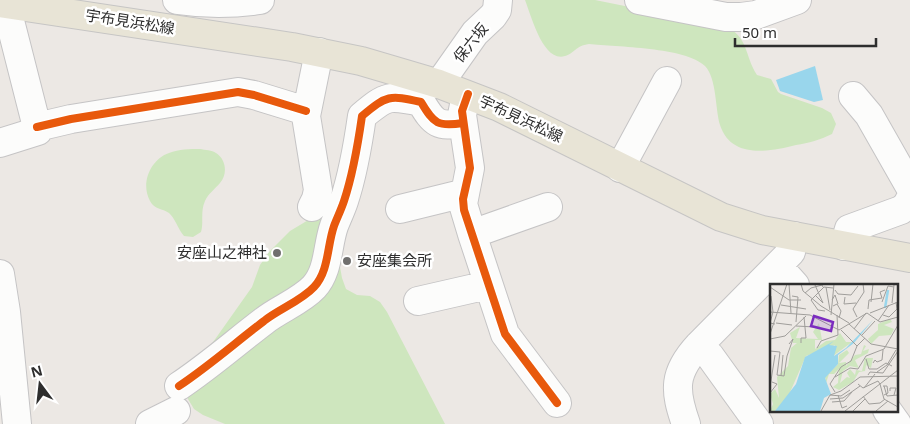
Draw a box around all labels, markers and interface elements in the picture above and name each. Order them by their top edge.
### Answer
street label: 宇布見浜松線 [84,4,176,38]
scale bar [735,15,876,47]
street label: 保六坂 [448,19,492,66]
text: 50 m [742,22,777,42]
street label: 宇布見浜松線 [476,90,566,146]
place label: 安座山之神社 [177,242,267,262]
marker: 安座山之神社 [271,247,283,259]
place label: 安座集会所 [357,250,432,270]
marker: 安座集会所 [341,255,353,267]
inset map [770,284,898,412]
north arrow [15,359,65,409]
text: N [29,360,44,382]

